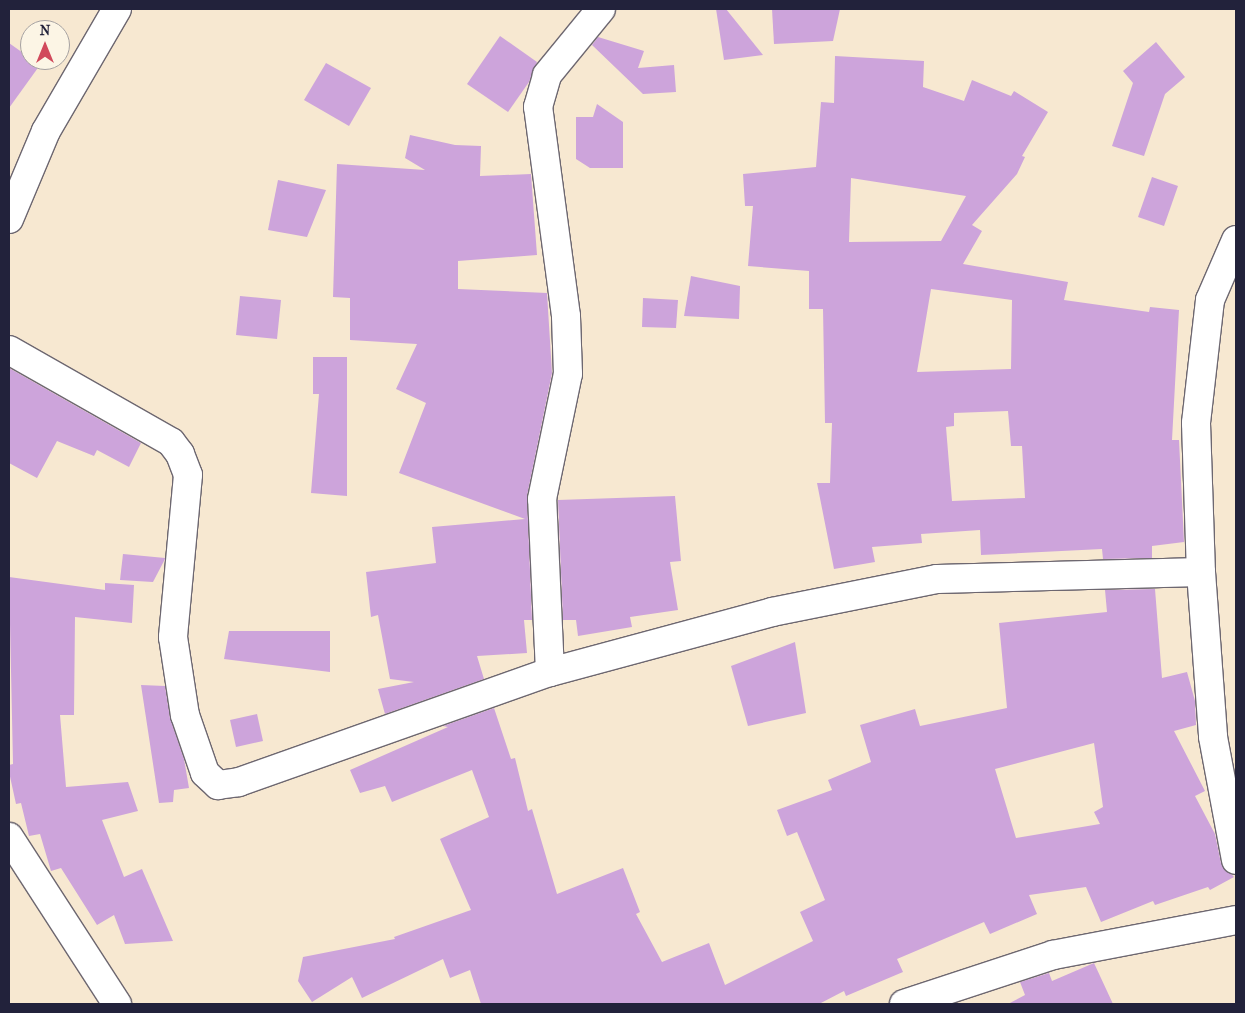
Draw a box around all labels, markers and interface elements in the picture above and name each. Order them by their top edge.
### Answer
north arrow [20,20,70,70]
text: N [40,22,50,39]

